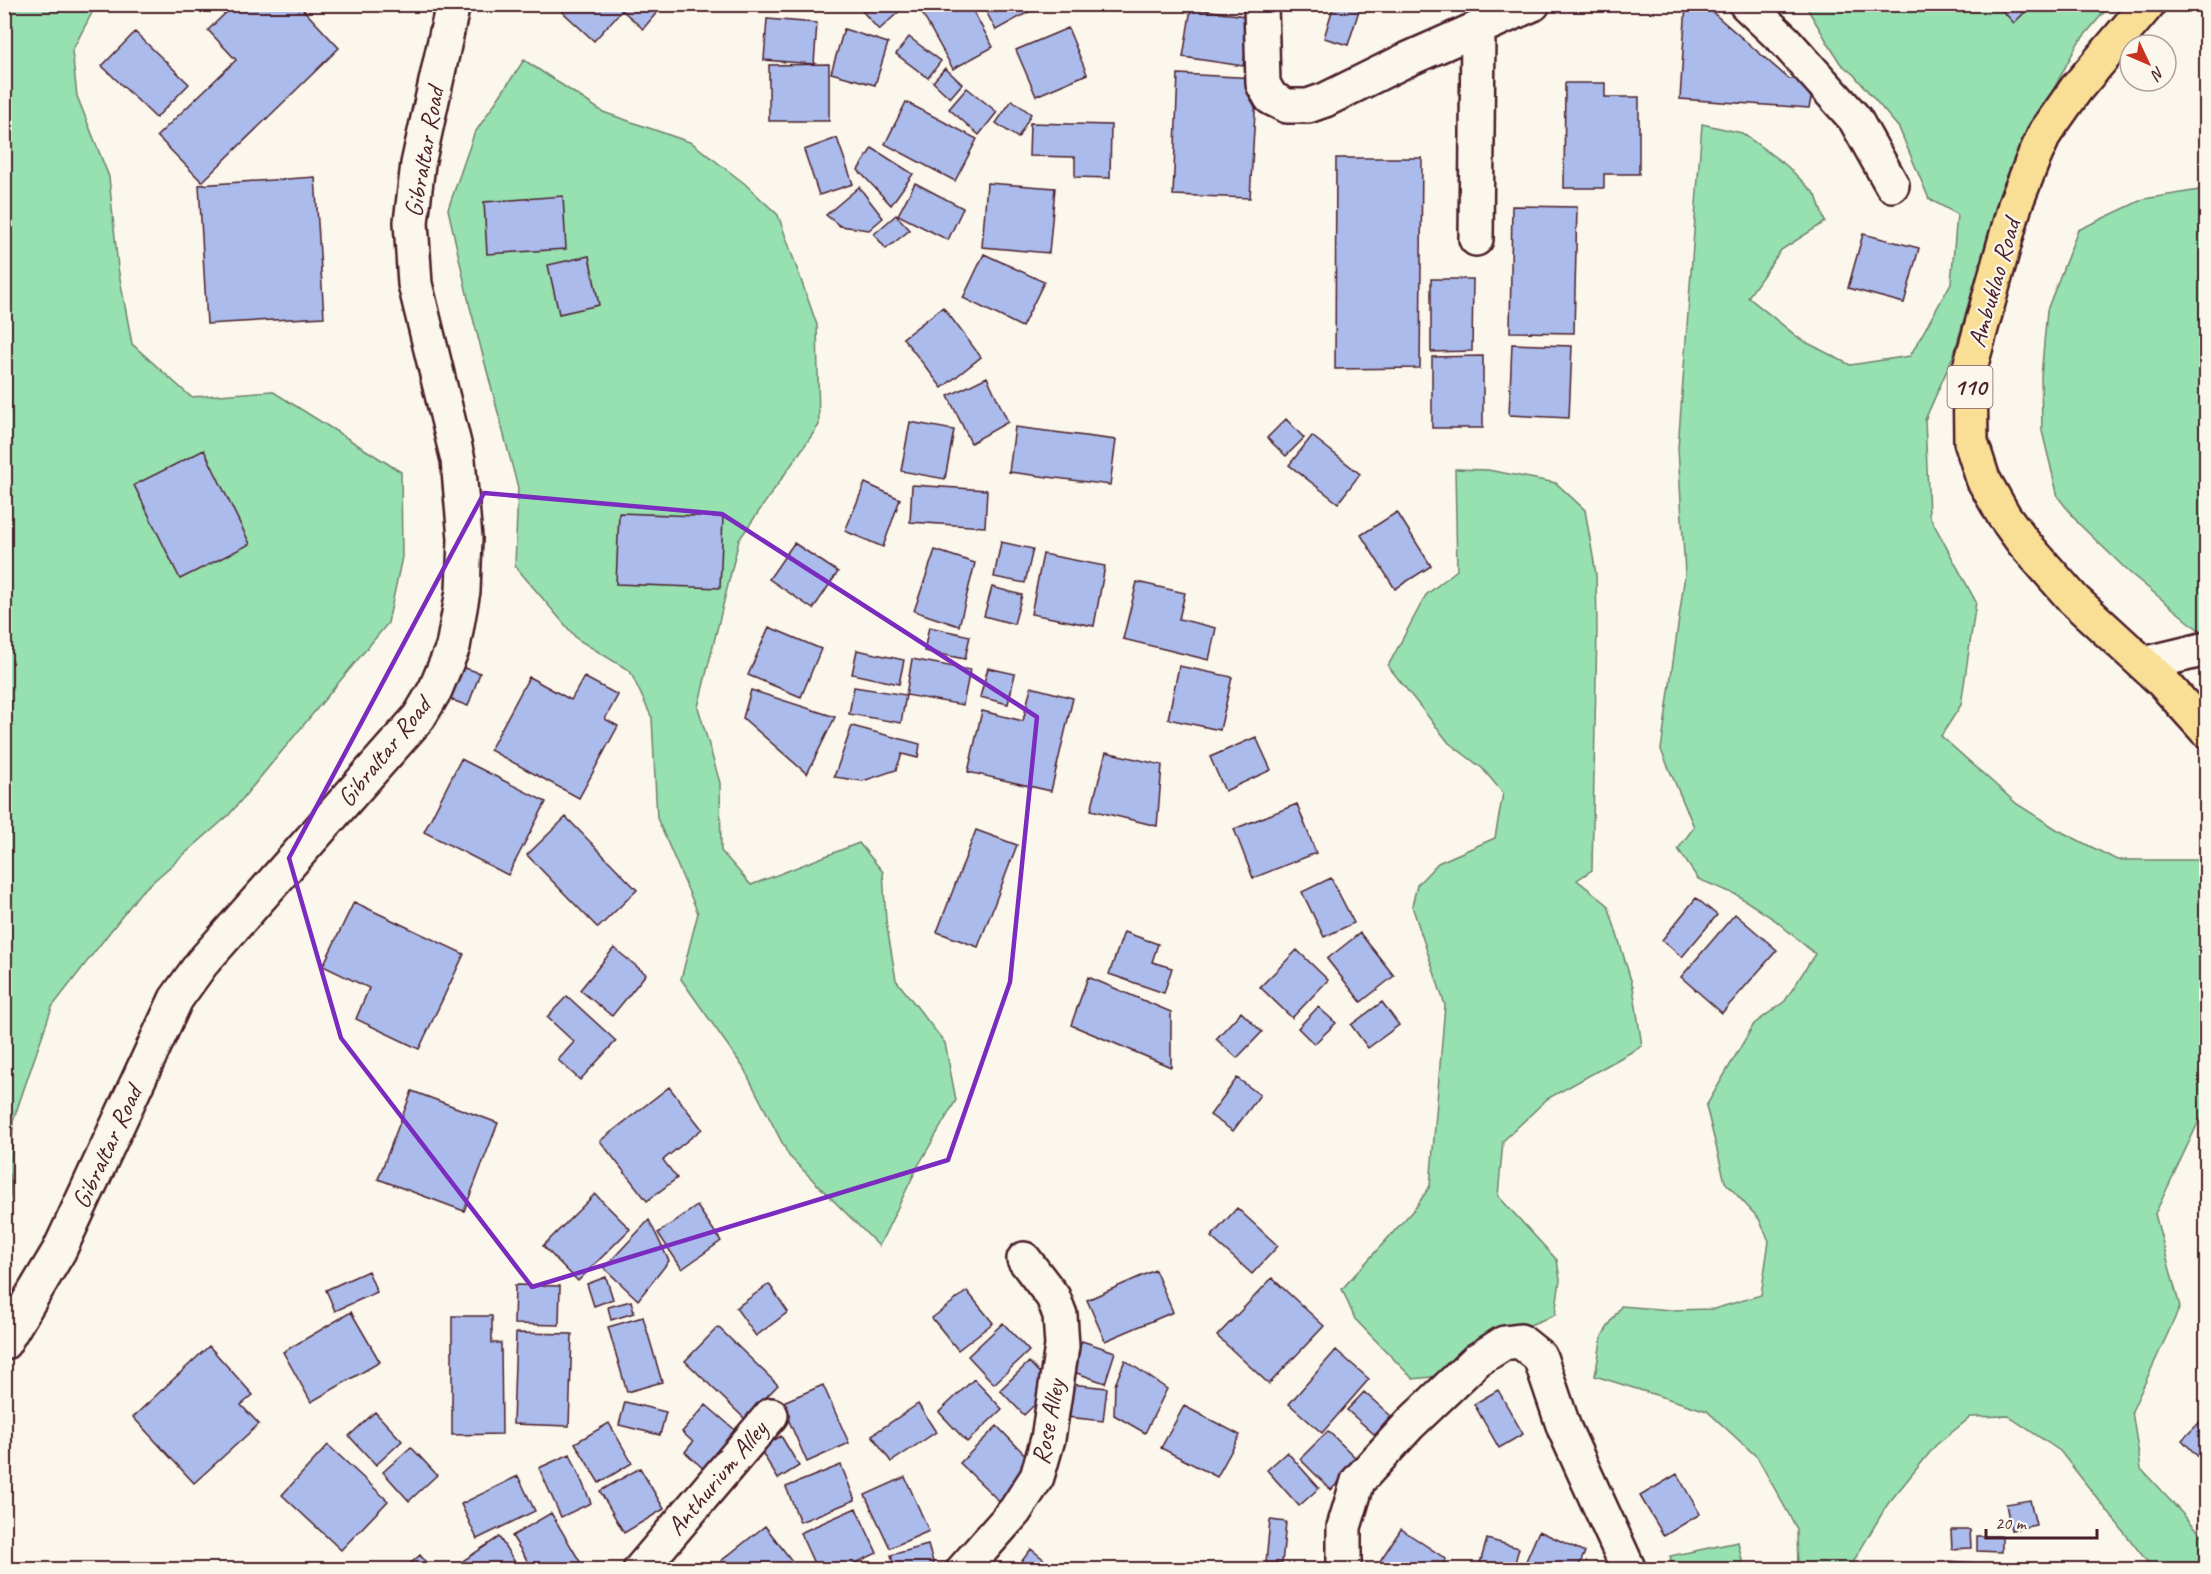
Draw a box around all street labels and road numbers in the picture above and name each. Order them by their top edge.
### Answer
street label: Gibraltar Road [396,81,452,220]
street label: Ambuklao Road [1960,211,2029,351]
road number: 110 [1948,366,1992,408]
street label: Gibraltar Road [330,687,441,814]
street label: Gibraltar Road [64,1077,151,1214]
street label: Rose Alley [1024,1375,1073,1467]
street label: Anthurium Alley [659,1412,776,1542]

